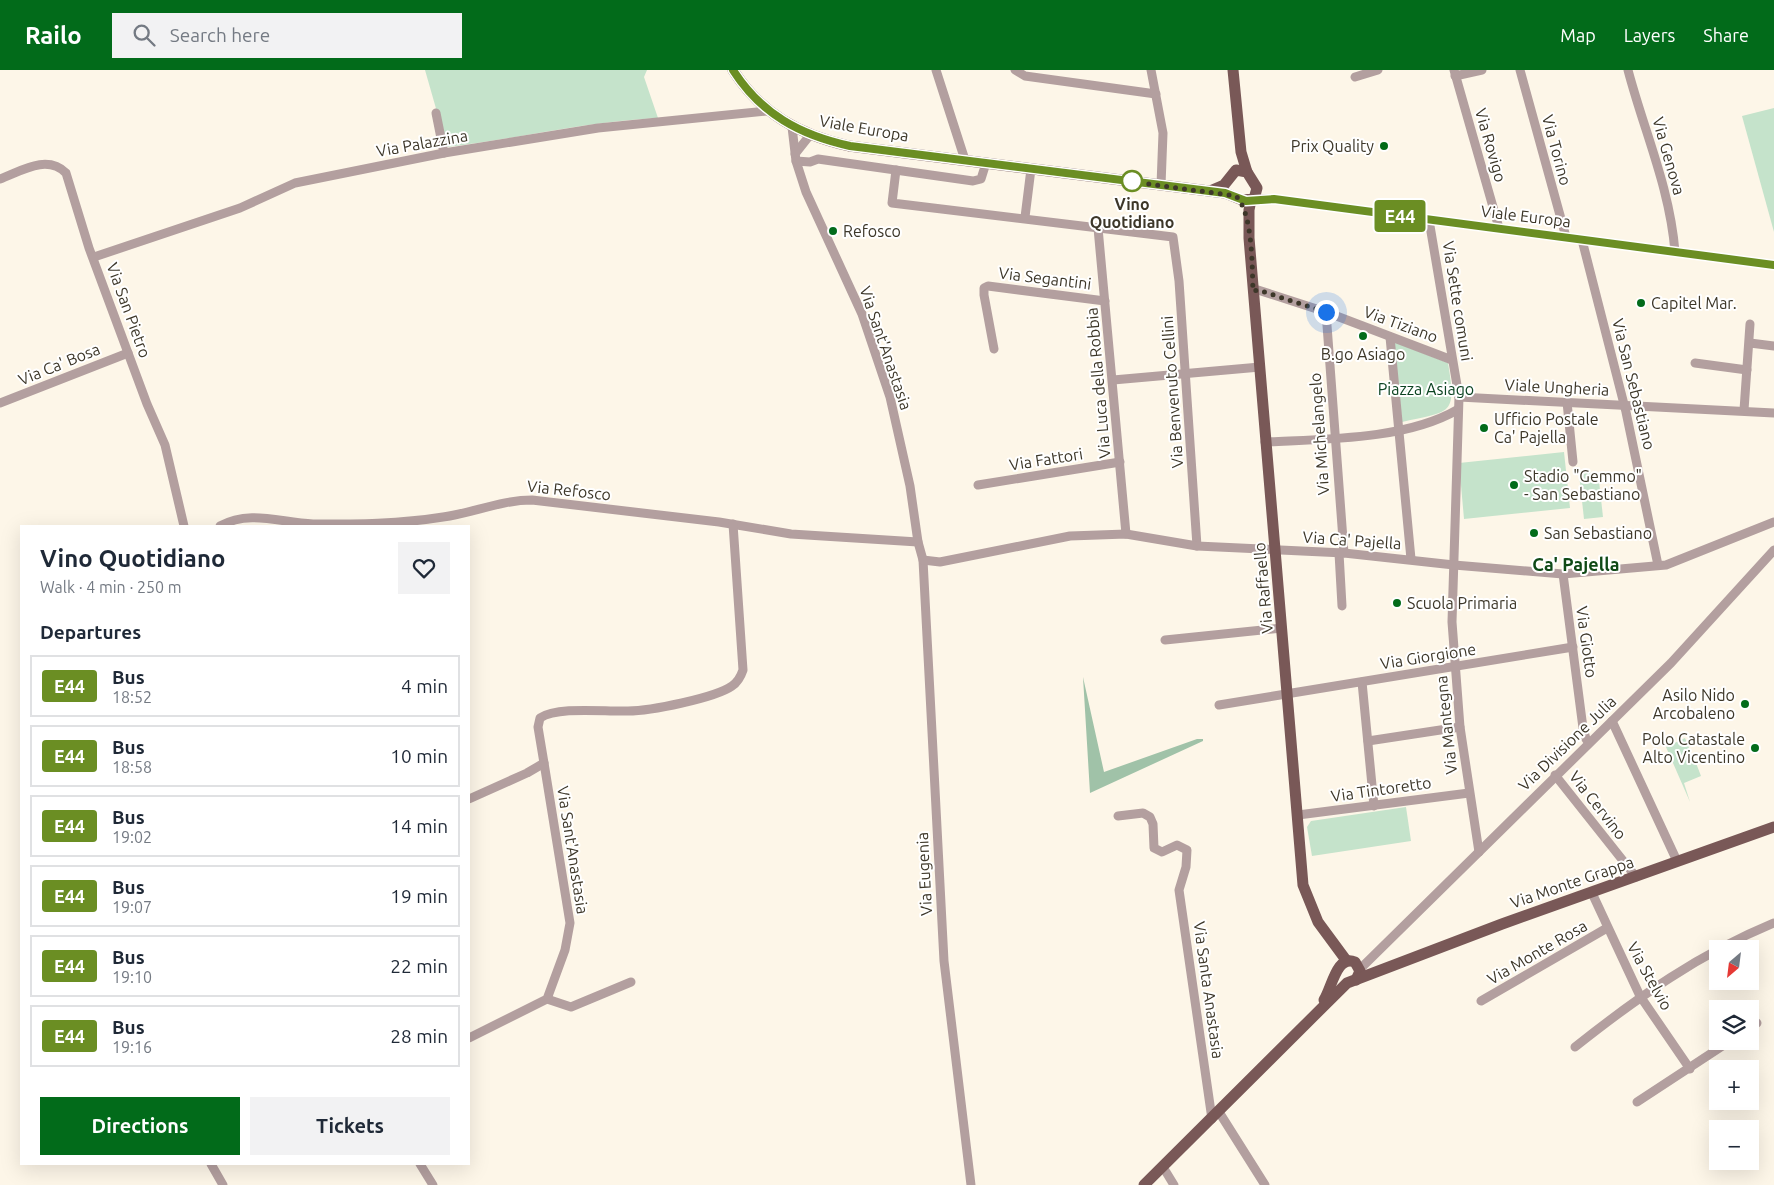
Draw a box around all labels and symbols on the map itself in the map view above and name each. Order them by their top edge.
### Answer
street label: Via Rovigo [1472,106,1510,184]
street label: Viale Europa [818,111,910,145]
street label: Via Torino [1539,113,1575,187]
street label: Via Genova [1649,115,1689,197]
street label: Via Palazzina [375,126,469,160]
place label: Prix Quality [1291,137,1374,155]
marker: Prix Quality [1378,140,1390,152]
marker: Vino Quotidiano [1121,170,1143,192]
place label: Vino Quotidiano [1090,195,1174,231]
line badge: E44 [1371,200,1429,232]
street label: Viale Europa [1480,202,1572,230]
place label: Refosco [843,222,901,240]
marker: Refosco [827,225,839,237]
street label: Via Sette comuni [1440,240,1476,362]
street label: Via San Pietro [103,260,155,360]
street label: Via Segantini [998,263,1092,293]
street label: Via Sant'Anastasia [856,284,916,412]
place label: Capitel Mar. [1651,294,1737,312]
marker: Capitel Mar. [1635,297,1647,309]
your location [1314,300,1339,325]
street label: Via Tiziano [1361,302,1441,346]
street label: Via Luca della Robbia [1082,307,1114,459]
street label: Via Benvenuto Cellini [1158,315,1186,469]
street label: Via San Sebastiano [1609,317,1659,451]
marker: B.go Asiago [1357,330,1369,342]
street label: Via Ca' Bosa [16,339,102,389]
place label: B.go Asiago [1321,345,1405,363]
street label: Via Michelangelo [1306,372,1332,496]
street label: Viale Ungheria [1504,375,1610,399]
park label: Piazza Asiago [1378,380,1474,398]
place label: Ufficio Postale Ca' Pajella [1494,410,1599,446]
marker: Ufficio Postale Ca' Pajella [1478,422,1490,434]
street label: Via Fattori [1008,444,1084,474]
place label: Stadio "Gemmo" - San Sebastiano [1524,467,1642,503]
street label: Via Refosco [526,477,612,503]
marker: Stadio "Gemmo" - San Sebastiano [1508,479,1520,491]
place label: San Sebastiano [1544,524,1652,542]
marker: San Sebastiano [1528,527,1540,539]
street label: Via Ca' Pajella [1302,528,1402,552]
street label: Via Raffaello [1250,542,1276,634]
district label: Ca' Pajella [1532,554,1620,574]
place label: Scuola Primaria [1407,594,1517,612]
marker: Scuola Primaria [1391,597,1403,609]
street label: Via Giotto [1573,605,1601,679]
street label: Via Giorgione [1379,640,1477,672]
street label: Via Mantegna [1432,675,1460,775]
place label: Asilo Nido Arcobaleno [1653,686,1735,722]
street label: Via Divisione Julia [1515,692,1619,794]
marker: Asilo Nido Arcobaleno [1739,698,1751,710]
place label: Polo Catastale Alto Vicentino [1642,730,1745,766]
marker: Polo Catastale Alto Vicentino [1749,742,1761,754]
street label: Via Cervino [1566,767,1630,843]
street label: Via Tintoretto [1330,773,1432,805]
street label: Via Sant'Anastasia [554,785,592,915]
street label: Via Eugenia [913,832,935,916]
street label: Via Monte Grappa [1508,852,1636,912]
street label: Via Monte Rosa [1484,916,1590,988]
street label: Via Santa Anastasia [1190,920,1228,1060]
street label: Via Stelvio [1624,939,1676,1013]
north arrow [1709,940,1759,990]

